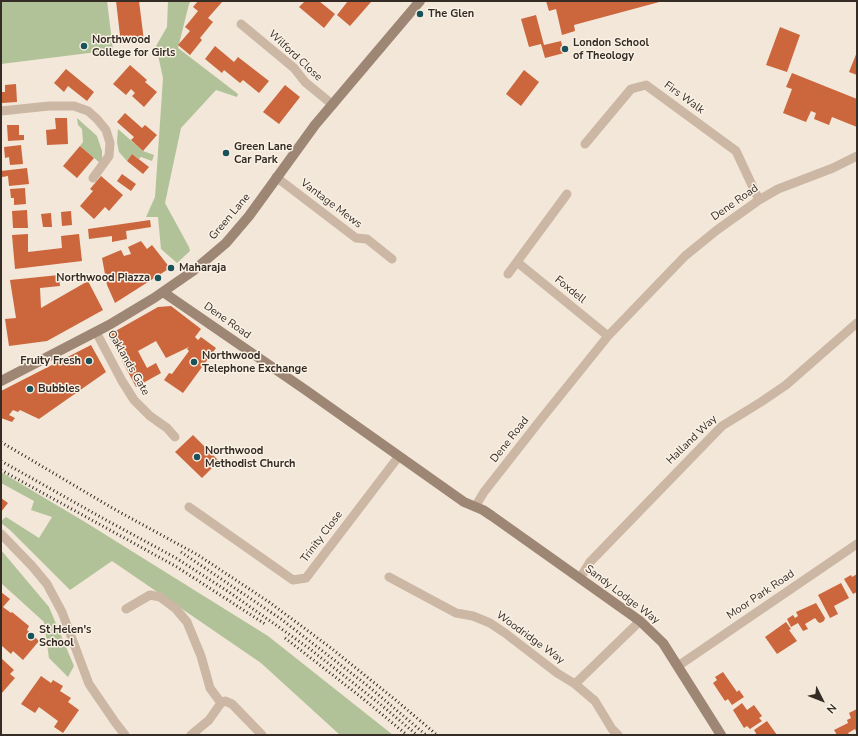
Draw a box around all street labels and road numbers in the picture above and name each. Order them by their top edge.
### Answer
street label: Wilford Close [265,28,325,84]
street label: Firs Walk [661,79,707,117]
street label: Vantage Mews [298,177,364,231]
street label: Dene Road [709,182,761,224]
street label: Green Lane [207,191,253,243]
street label: Foxdell [552,273,588,307]
street label: Dene Road [201,300,253,342]
street label: Oaklands Gate [104,328,152,398]
street label: Halland Way [664,413,720,467]
street label: Dene Road [488,414,532,466]
street label: Trinity Close [298,509,346,565]
street label: Sandy Lodge Way [582,563,662,627]
street label: Moor Park Road [725,567,797,623]
street label: Woodridge Way [493,609,567,667]

